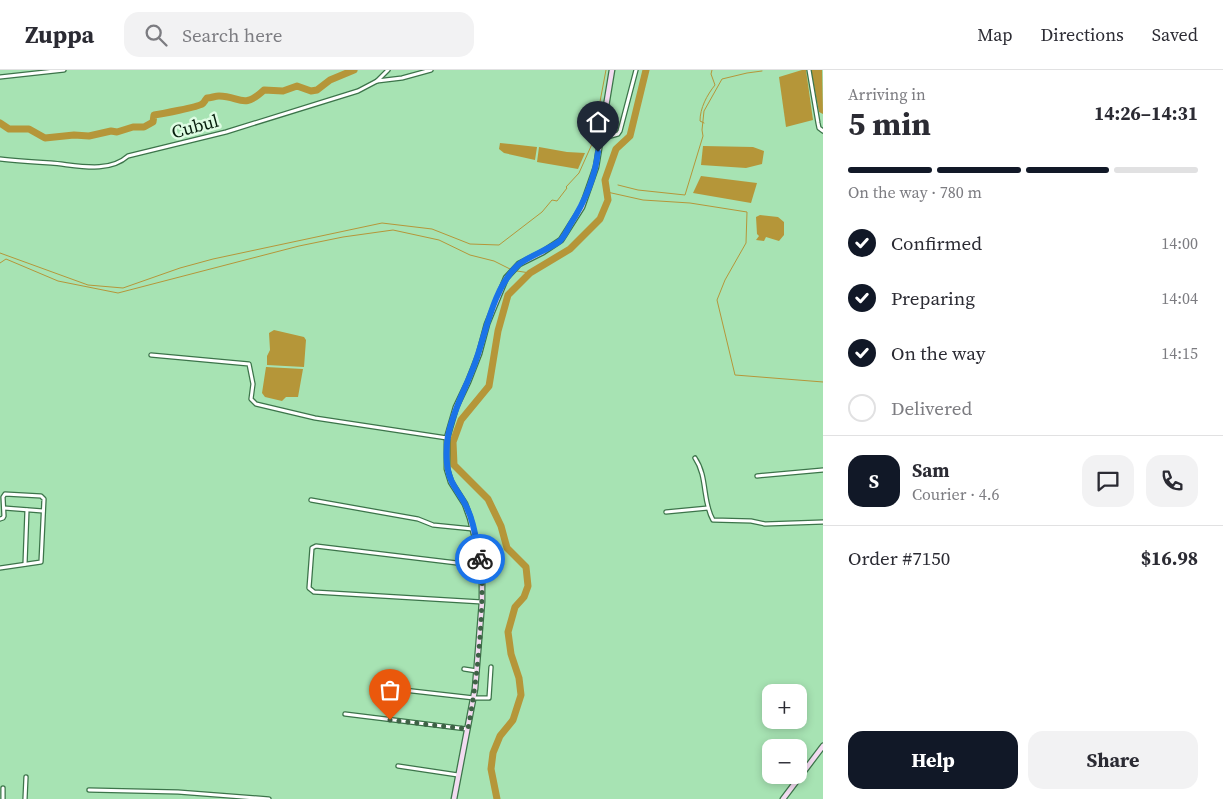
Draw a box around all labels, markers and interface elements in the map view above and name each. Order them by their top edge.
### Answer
search box [124,12,474,57]
text: Zuppa [25,18,94,51]
icon: search [142,21,170,49]
text: Search here [182,22,282,48]
text: Map [977,22,1013,47]
text: Directions [1041,22,1124,47]
text: Saved [1152,22,1198,47]
text: Arriving in [848,83,926,105]
text: 14:26–14:31 [1094,100,1198,126]
pin [577,101,619,152]
text: 5 min [848,102,931,146]
street label: Cubul [169,108,221,144]
icon: home [584,108,612,136]
text: On the way · 780 m [848,181,982,203]
icon: check [848,229,876,257]
text: Confirmed [891,230,982,256]
text: 14:00 [1161,232,1198,254]
icon: check [848,284,876,312]
text: Preparing [891,285,975,311]
text: 14:04 [1161,287,1198,309]
icon: check [848,339,876,367]
text: On the way [891,340,986,366]
text: 14:15 [1161,342,1198,364]
text: Delivered [891,395,972,421]
button: chat [1082,455,1134,507]
button: phone [1146,455,1198,507]
text: Sam [912,457,950,483]
text: S [869,468,879,494]
text: Courier · 4.6 [912,483,1000,505]
courier [455,534,505,584]
icon: bike [466,545,494,573]
text: Order #7150 [848,545,950,571]
text: $16.98 [1141,545,1198,571]
pin [369,669,411,720]
icon: bag [376,676,404,704]
map controls [762,684,807,784]
button: + [762,684,807,729]
button: Help [848,731,1018,789]
button: Share [1028,731,1198,789]
button: − [762,739,807,784]

